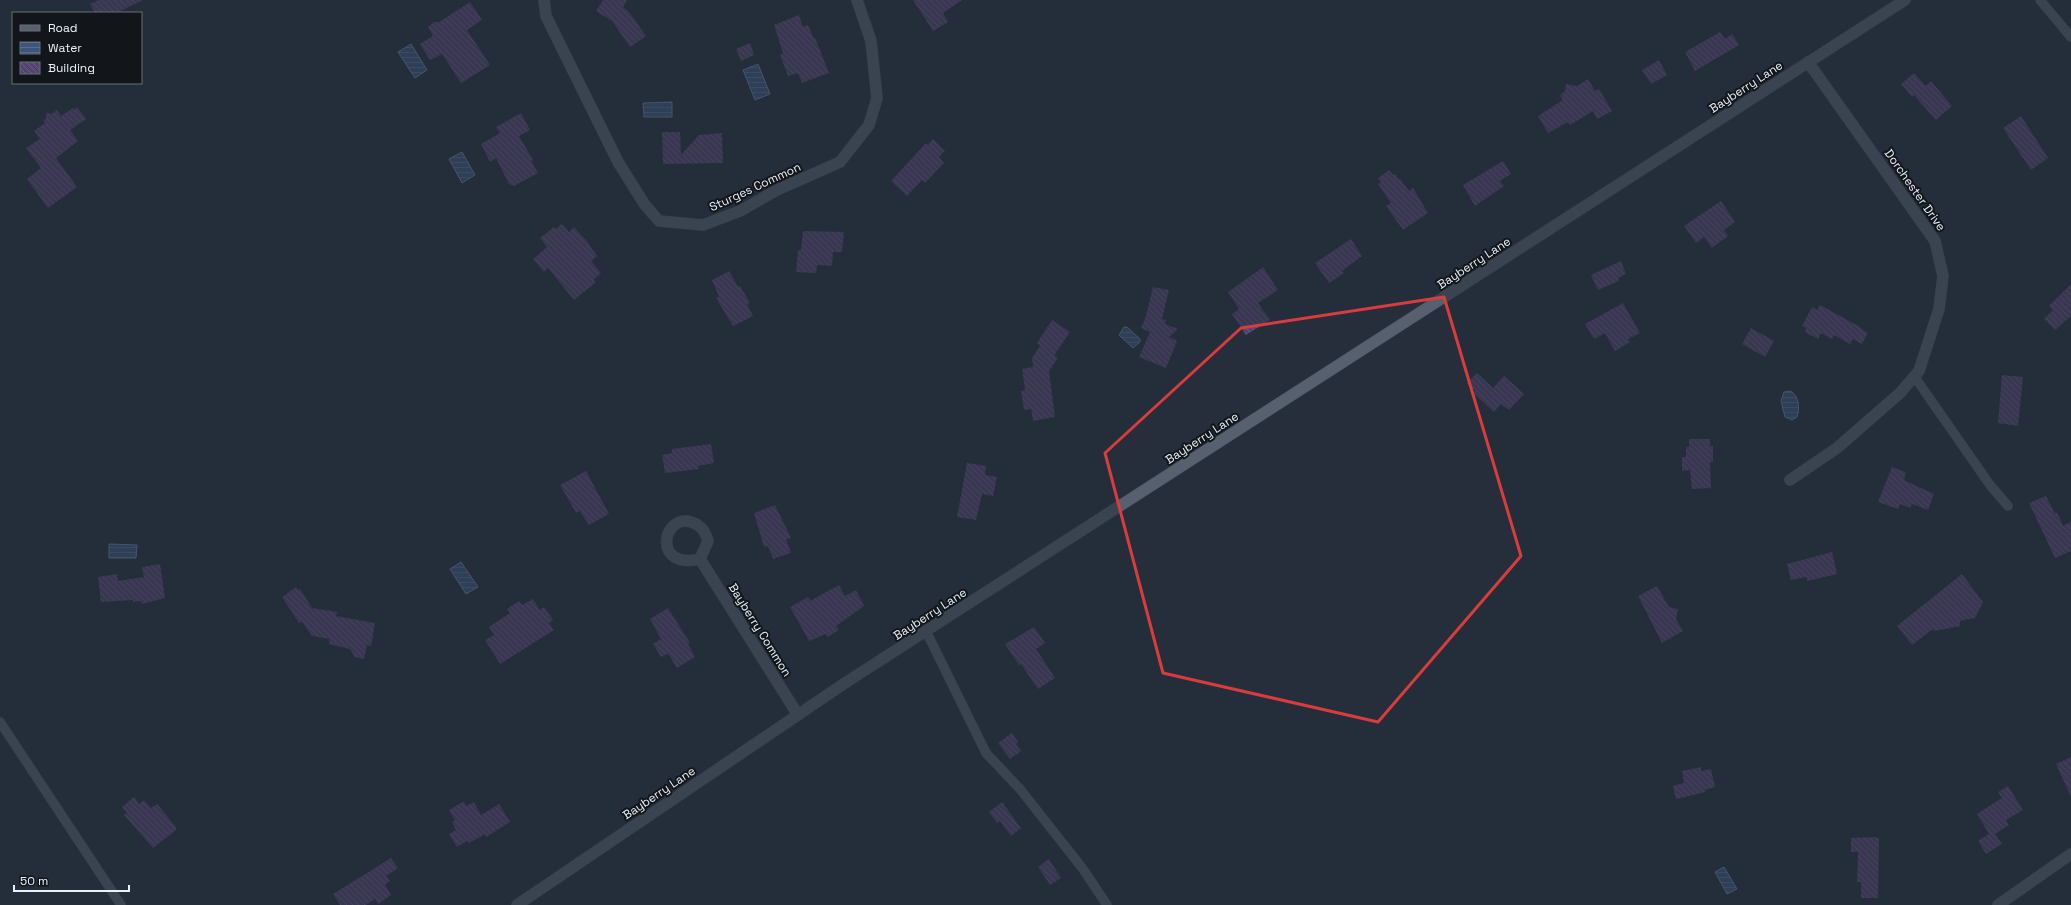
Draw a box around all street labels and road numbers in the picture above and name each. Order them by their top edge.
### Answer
street label: Bayberry Lane [1706,57,1786,117]
street label: Dorchester Drive [1881,146,1949,234]
street label: Sturges Common [707,159,803,215]
street label: Bayberry Lane [1434,233,1514,293]
street label: Bayberry Lane [1162,408,1242,468]
street label: Bayberry Common [725,580,795,680]
street label: Bayberry Lane [890,584,970,644]
street label: Bayberry Lane [620,763,698,823]

